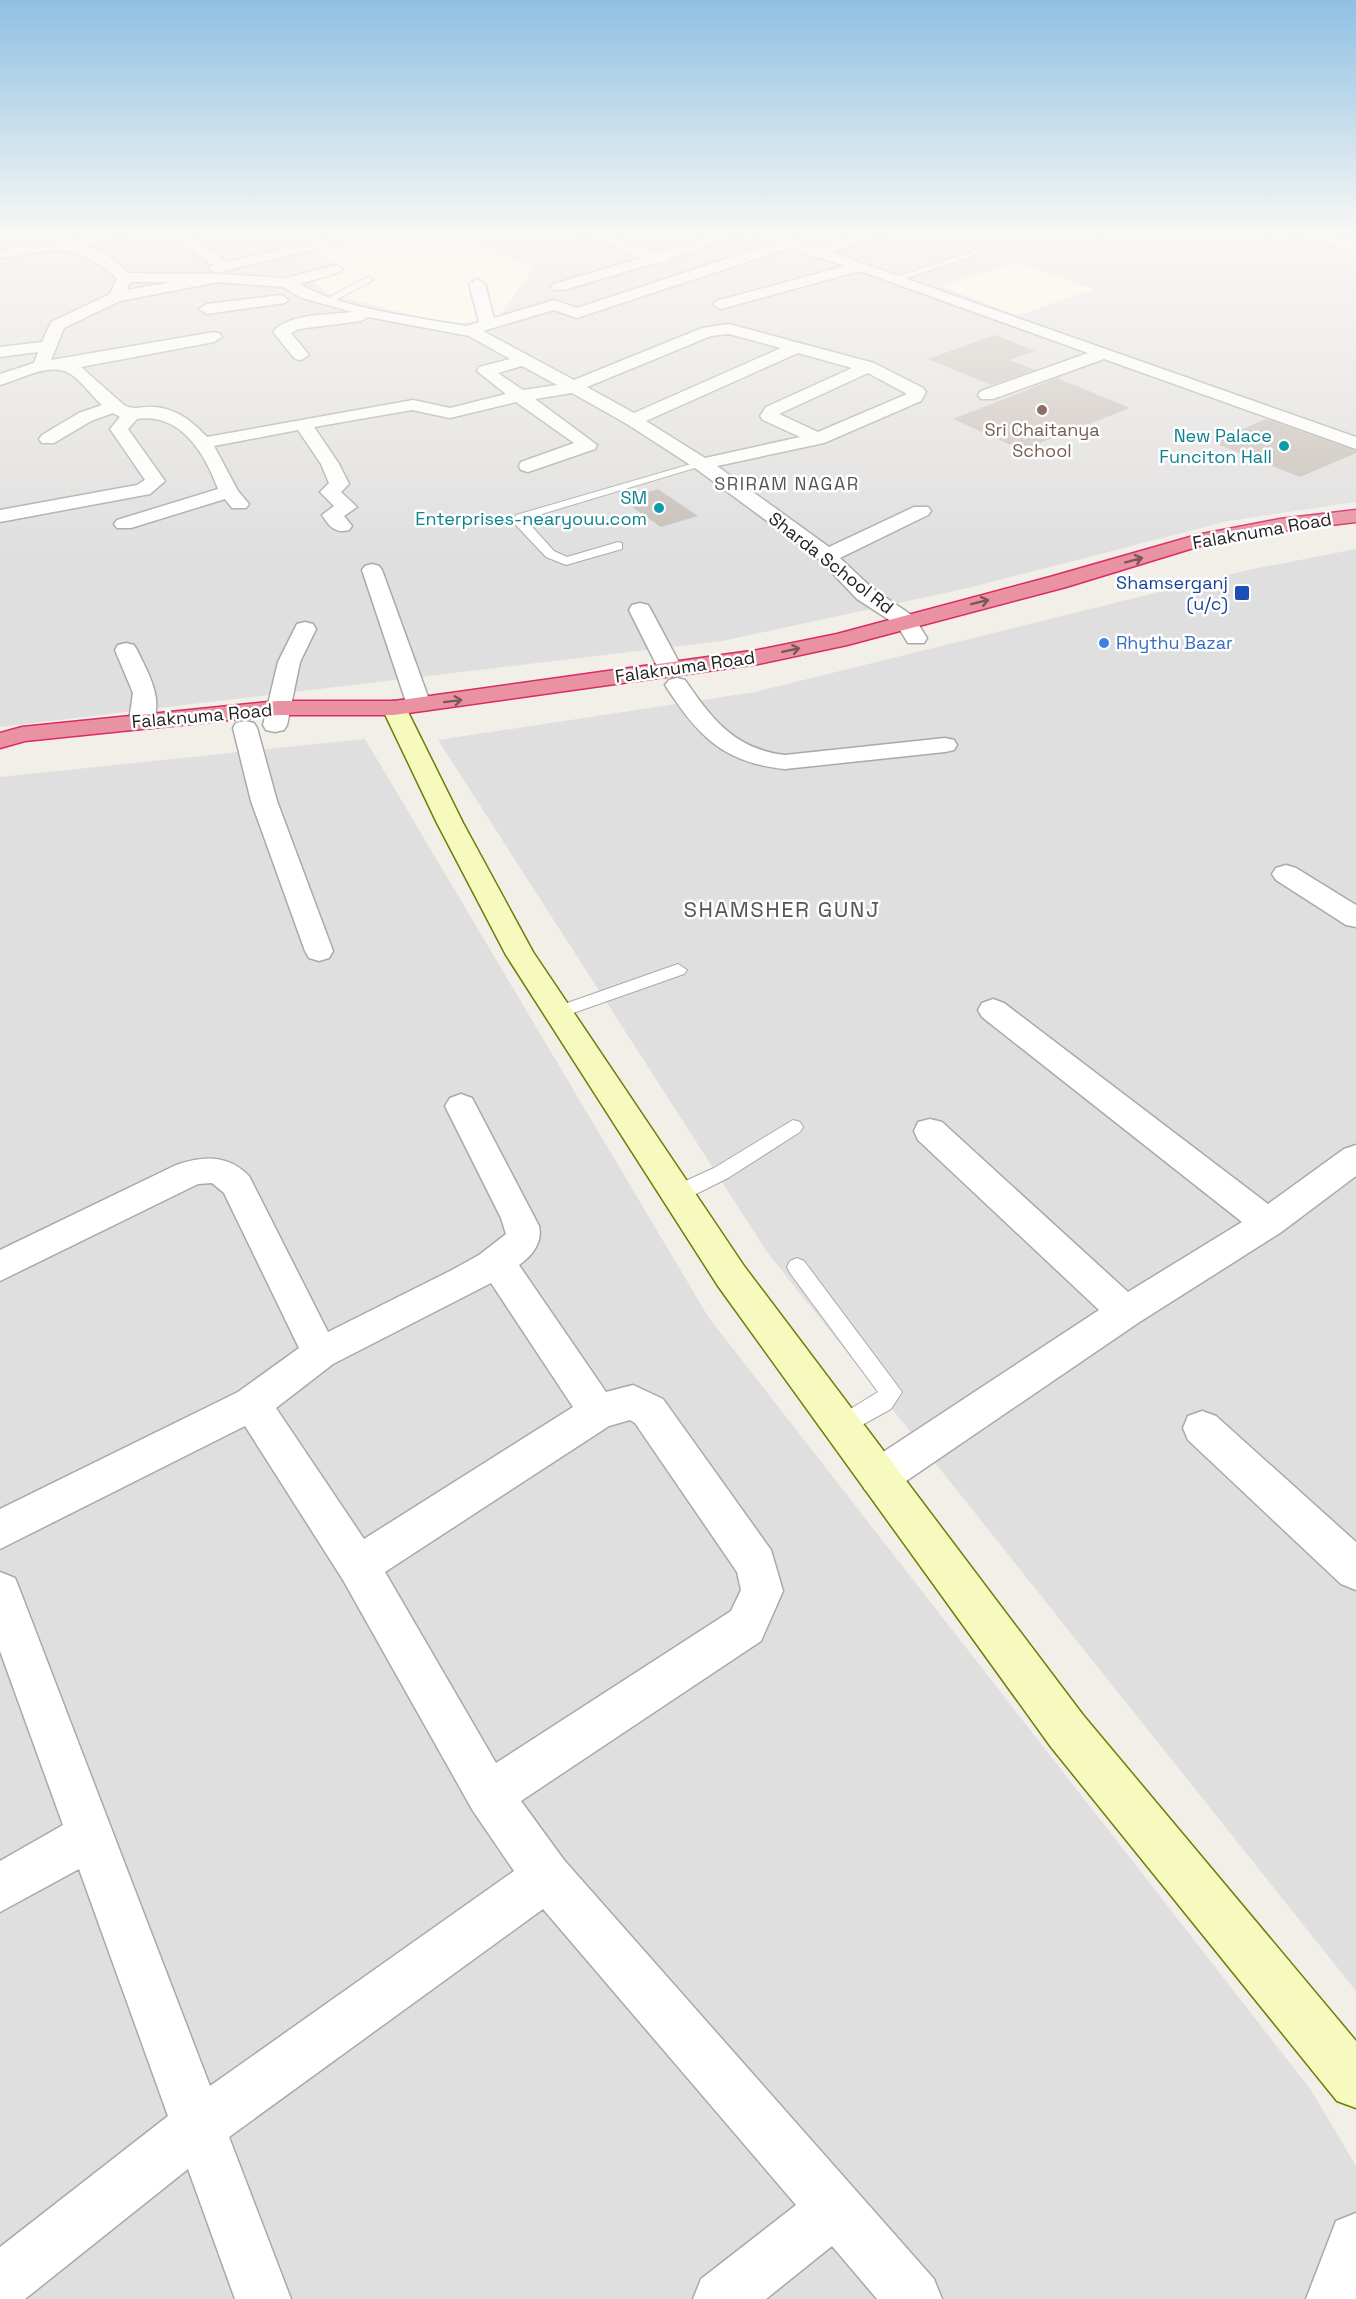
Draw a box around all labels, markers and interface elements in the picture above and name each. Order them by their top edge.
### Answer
marker: Sri Chaitanya School [1035,403,1049,417]
place label: Sri Chaitanya School [984,418,1100,462]
place label: New Palace Funciton Hall [1159,424,1272,468]
marker: New Palace Funciton Hall [1277,439,1291,453]
district label: SRIRAM NAGAR [714,472,860,495]
place label: SM Enterprises-nearyouu.com [415,486,647,530]
marker: SM Enterprises-nearyouu.com [652,501,666,515]
street label: Sharda School Rd [764,507,898,619]
street label: Falaknuma Road [1191,507,1333,554]
one-way arrow [1124,553,1143,565]
place label: Shamserganj (u/c) [1116,571,1228,615]
marker: Shamserganj (u/c) [1233,584,1251,602]
one-way arrow [970,595,989,607]
place label: Rhythu Bazar [1116,631,1233,654]
marker: Rhythu Bazar [1097,636,1111,650]
one-way arrow [780,644,800,655]
street label: Falaknuma Road [614,645,756,688]
one-way arrow [442,695,462,706]
street label: Falaknuma Road [131,698,273,733]
district label: SHAMSHER GUNJ [684,895,881,923]

